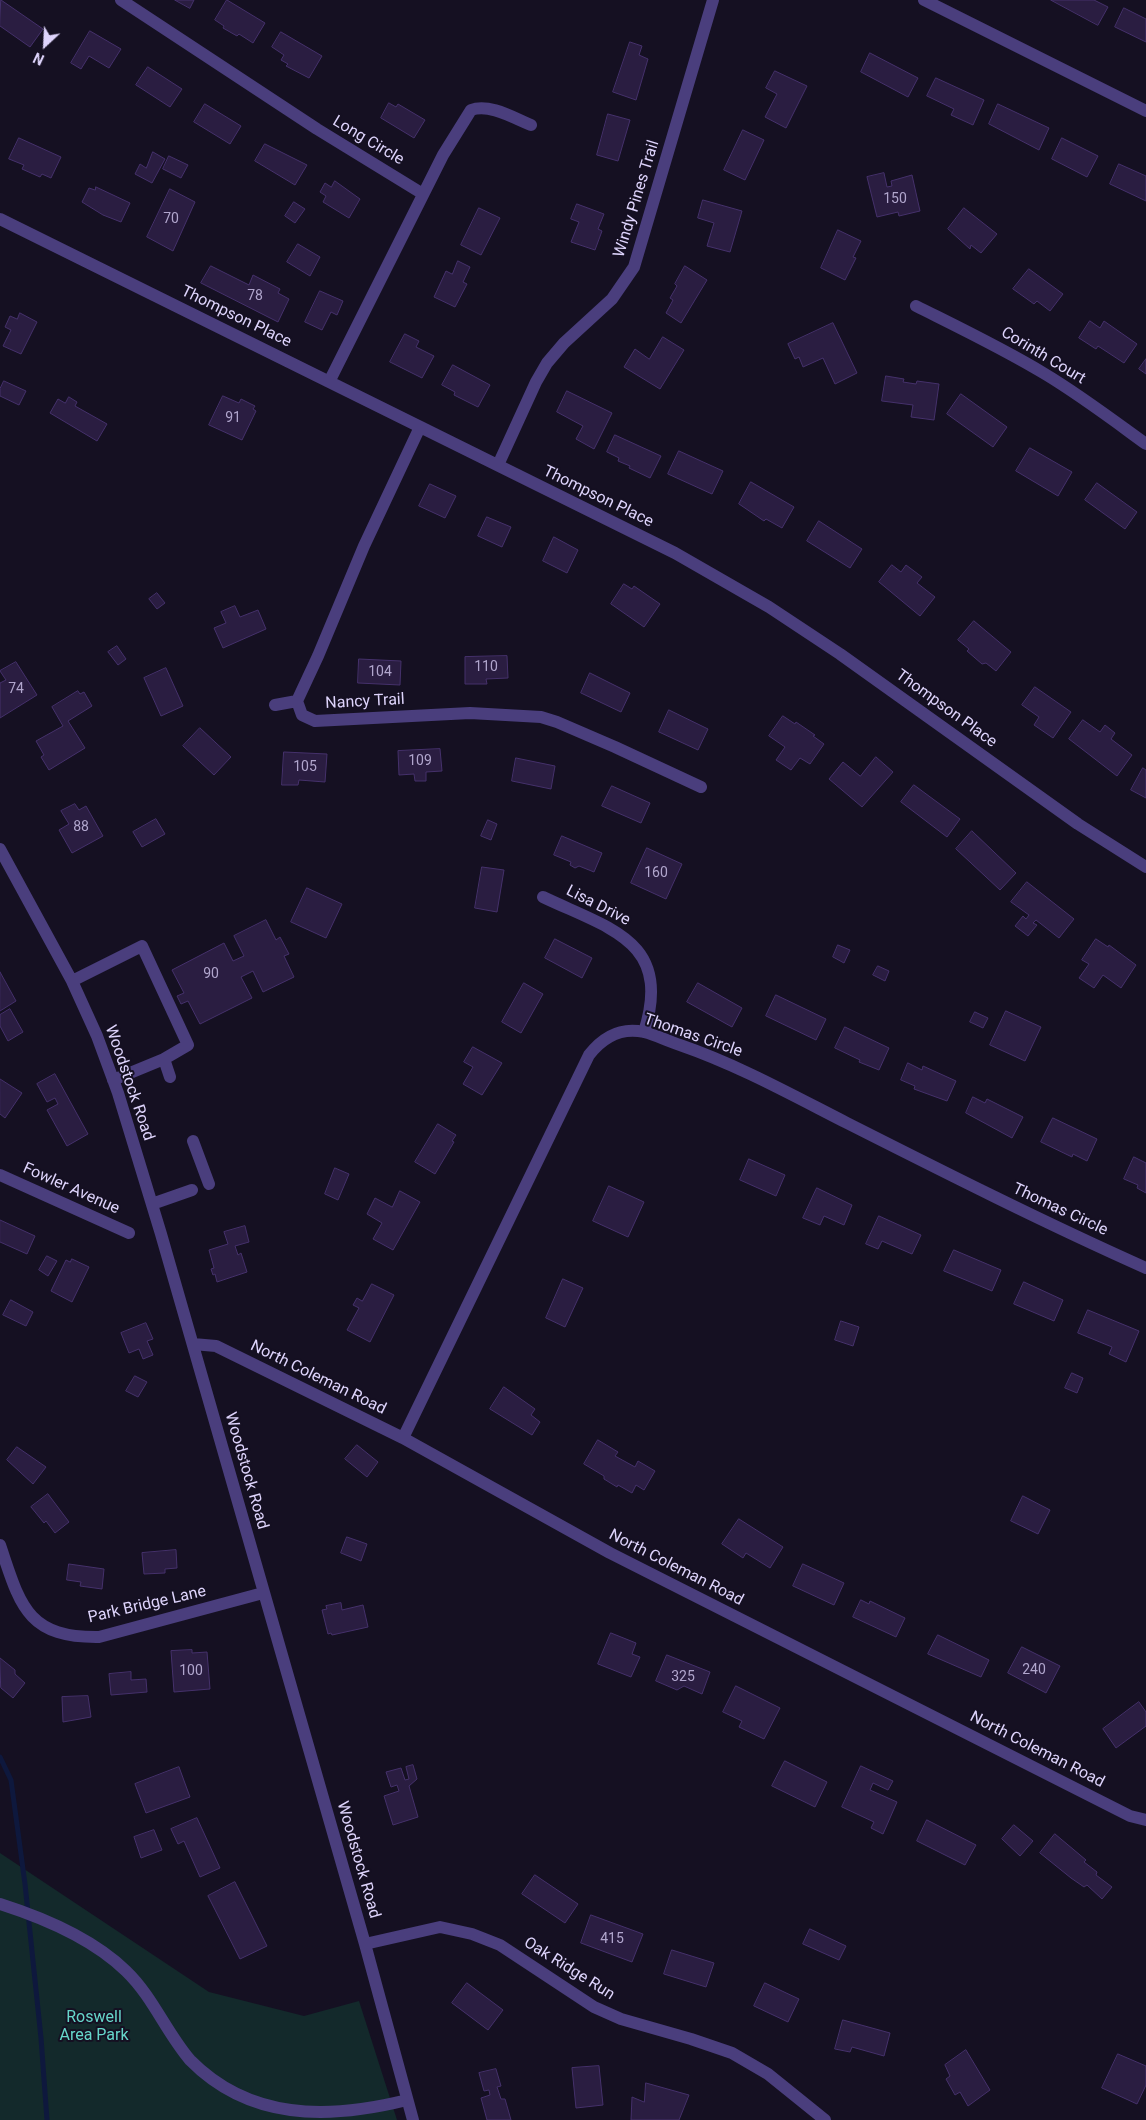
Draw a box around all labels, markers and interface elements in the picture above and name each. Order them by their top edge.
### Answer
north arrow [20,20,70,70]
text: N [31,49,47,68]
street label: Long Circle [329,112,407,170]
street label: Windy Pines Trail [610,138,664,260]
house number: 150 [883,191,907,207]
house number: 70 [163,211,179,227]
street label: Thompson Place [178,282,294,352]
house number: 78 [247,288,263,304]
street label: Corinth Court [997,323,1089,389]
house number: 91 [225,410,241,426]
street label: Thompson Place [540,462,656,532]
house number: 110 [474,659,498,675]
house number: 104 [368,664,392,680]
street label: Thompson Place [892,666,1000,752]
house number: 74 [8,681,24,697]
street label: Nancy Trail [325,690,405,714]
house number: 109 [408,753,432,769]
house number: 105 [293,759,317,775]
house number: 88 [73,819,89,835]
house number: 160 [644,865,668,881]
street label: Lisa Drive [563,882,633,930]
house number: 90 [203,966,219,982]
street label: Thomas Circle [641,1010,745,1062]
street label: Woodstock Road [100,1023,158,1143]
street label: Fowler Avenue [20,1159,122,1219]
street label: Thomas Circle [1009,1180,1111,1240]
street label: North Coleman Road [247,1337,389,1419]
street label: Woodstock Road [220,1410,272,1532]
street label: North Coleman Road [605,1526,747,1610]
street label: Park Bridge Lane [86,1582,208,1628]
house number: 240 [1022,1662,1046,1678]
house number: 100 [179,1663,203,1679]
house number: 325 [671,1669,695,1685]
street label: North Coleman Road [966,1708,1108,1792]
street label: Woodstock Road [332,1799,384,1921]
house number: 415 [600,1931,624,1947]
street label: Oak Ridge Run [520,1933,618,2005]
park label: Roswell Area Park [59,2008,129,2046]

